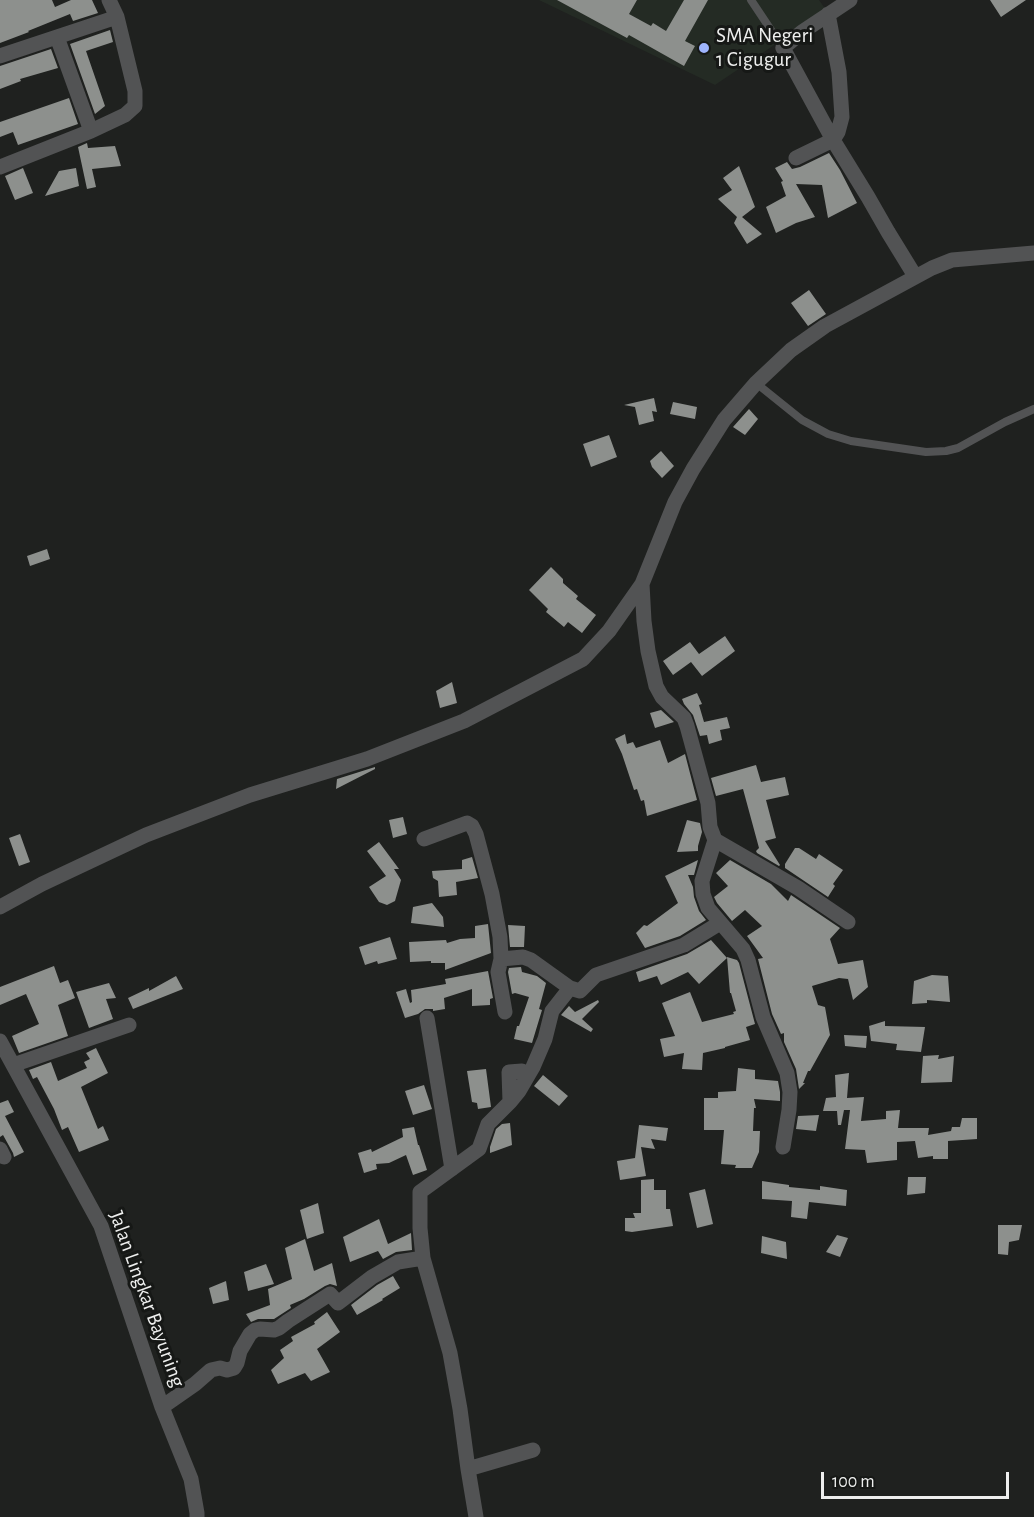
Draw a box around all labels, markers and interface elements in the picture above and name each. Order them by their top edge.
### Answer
place label: SMA Negeri 1 Cigugur [716,23,813,73]
marker: SMA Negeri 1 Cigugur [697,41,711,55]
street label: Jalan Lingkar Bayuning [103,1207,191,1391]
scale bar [824,1460,1012,1498]
text: 100 m [832,1473,875,1491]

